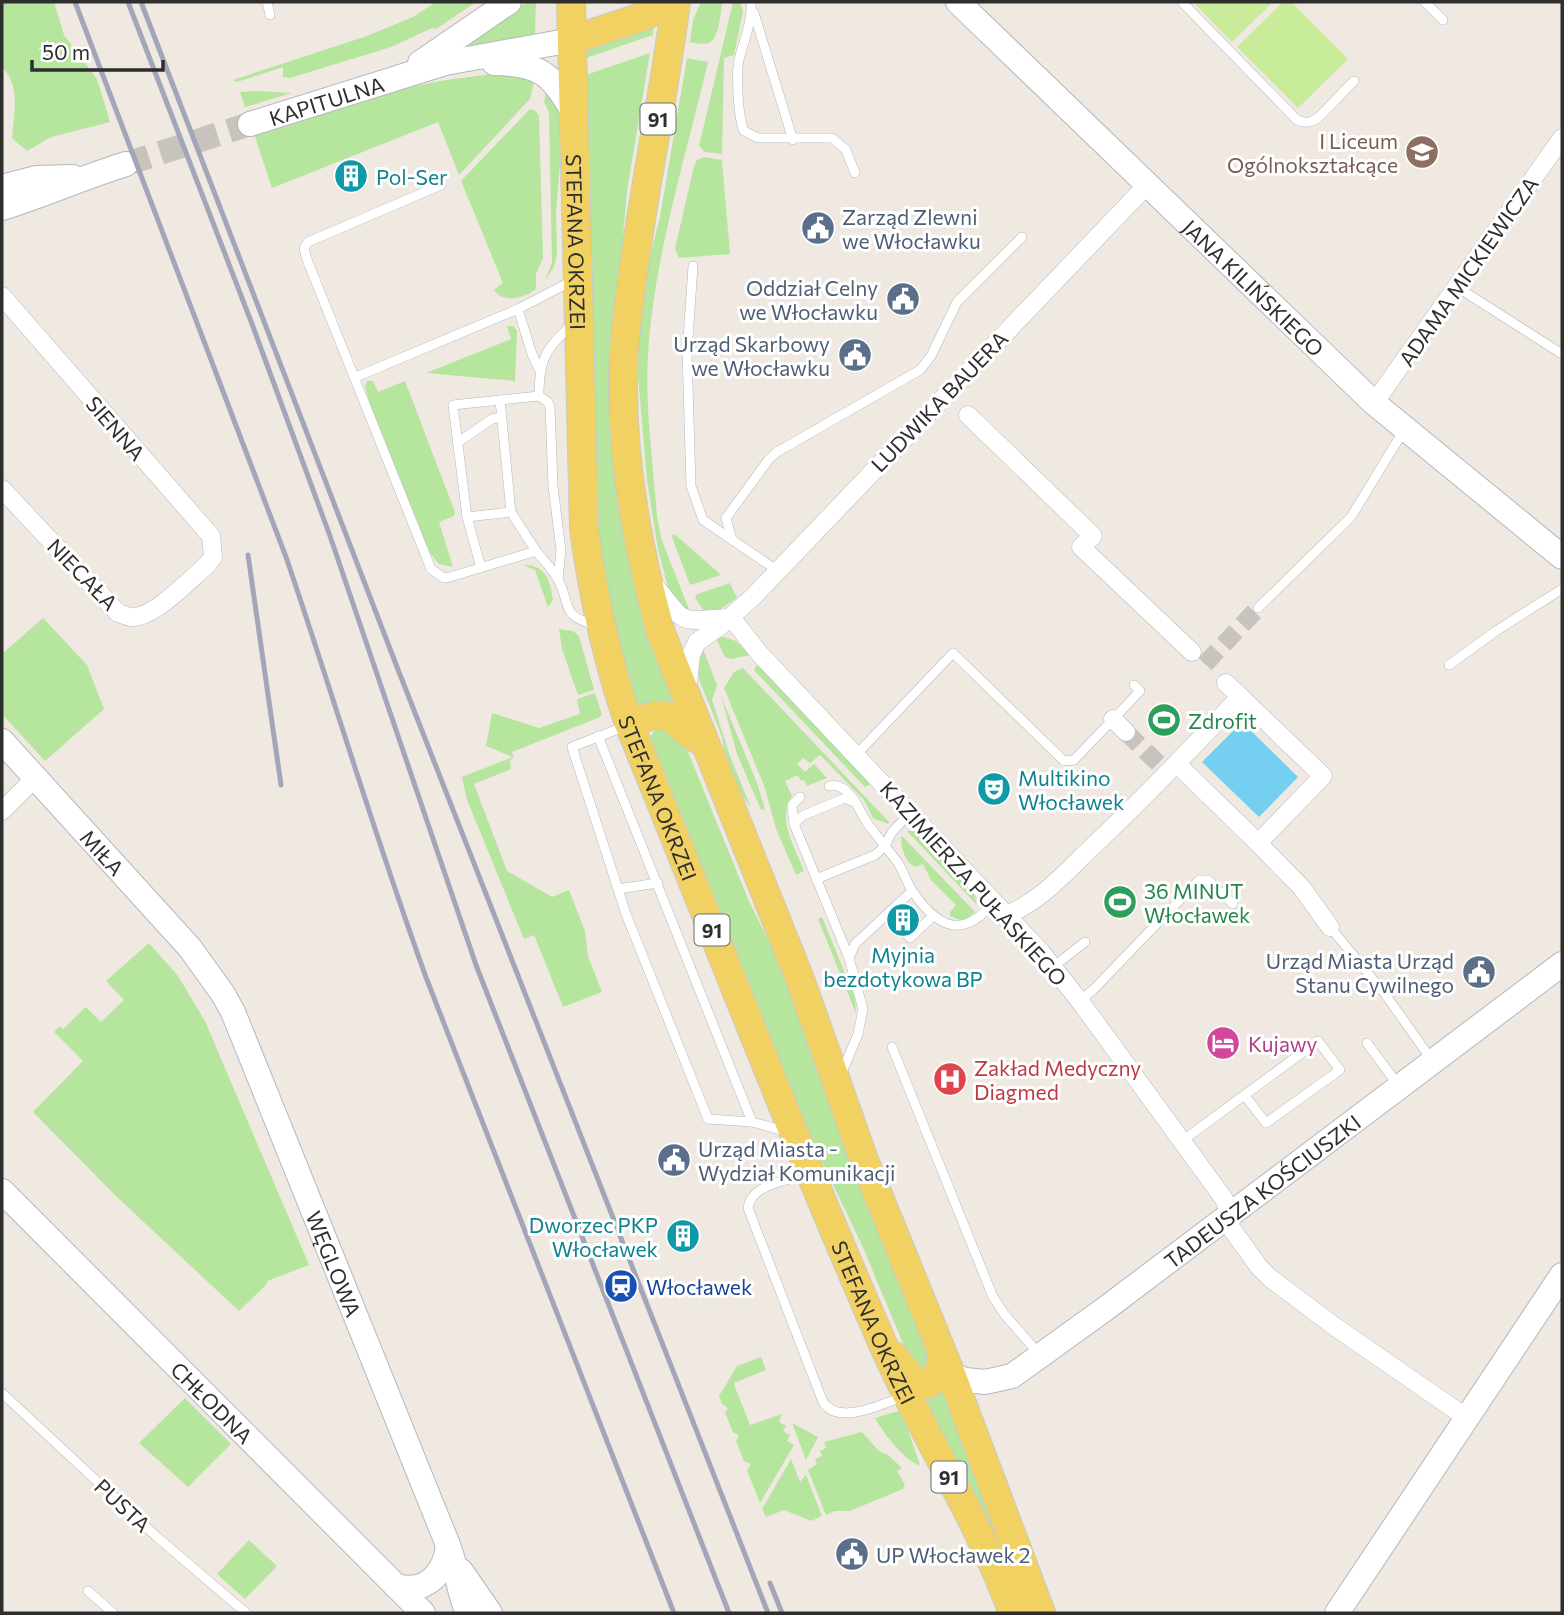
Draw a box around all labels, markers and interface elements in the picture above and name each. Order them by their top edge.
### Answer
scale bar [32,28,163,72]
text: 50 m [42,39,90,64]
street label: KAPITULNA [266,70,387,130]
road number: 91 [640,104,676,134]
place label: I Liceum Ogólnokształcące [1227,128,1398,177]
school or university icon: I Liceum Ogólnokształcące [1403,133,1441,171]
street label: STEFANA OKRZEI [562,154,592,330]
building icon: Pol-Ser [332,157,370,195]
place label: Pol-Ser [376,164,447,189]
street label: ADAMA MICKIEWICZA [1393,171,1543,371]
place label: Zarząd Zlewni we Włocławku [842,204,981,253]
public building icon: Zarząd Zlewni we Włocławku [799,209,837,247]
street label: JANA KILIŃSKIEGO [1178,214,1330,361]
place label: Oddział Celny we Włocławku [739,275,878,324]
public building icon: Oddział Celny we Włocławku [884,280,922,318]
street label: LUDWIKA BAUERA [865,325,1013,477]
place label: Urząd Skarbowy we Włocławku [673,331,830,380]
public building icon: Urząd Skarbowy we Włocławku [836,336,874,374]
street label: SIENNA [81,391,151,465]
street label: NIECAŁA [43,533,123,615]
sports icon: Zdrofit [1145,701,1183,739]
place label: Zdrofit [1188,708,1257,733]
street label: STEFANA OKRZEI [614,712,703,884]
place label: Multikino Włocławek [1018,765,1124,814]
theatre icon: Multikino Włocławek [975,770,1013,808]
street label: KAZIMIERZA PUŁASKIEGO [876,776,1072,990]
street label: MIŁA [76,824,130,880]
place label: 36 MINUT Włocławek [1144,878,1250,927]
sports icon: 36 MINUT Włocławek [1101,883,1139,921]
building icon: Myjnia bezdotykowa BP [884,901,922,939]
road number: 91 [694,914,730,946]
place label: Myjnia bezdotykowa BP [823,942,983,991]
place label: Urząd Miasta Urząd Stanu Cywilnego [1266,948,1454,997]
public building icon: Urząd Miasta Urząd Stanu Cywilnego [1460,953,1498,991]
hotel icon: Kujawy [1204,1024,1242,1062]
place label: Kujawy [1248,1031,1317,1056]
place label: Zakład Medyczny Diagmed [974,1055,1141,1104]
hospital icon: Zakład Medyczny Diagmed [931,1060,969,1098]
street label: TADEUSZA KOŚCIUSZKI [1159,1109,1365,1273]
place label: Urząd Miasta - Wydział Komunikacji [698,1136,896,1185]
public building icon: Urząd Miasta - Wydział Komunikacji [655,1141,693,1179]
street label: WĘGLOWA [302,1207,367,1320]
place label: Dworzec PKP Włocławek [529,1212,658,1261]
building icon: Dworzec PKP Włocławek [664,1217,702,1255]
street label: STEFANA OKRZEI [827,1237,922,1408]
station icon: Włocławek [602,1267,640,1305]
place label: Włocławek [646,1274,752,1299]
street label: CHŁODNA [167,1356,258,1448]
road number: 91 [932,1462,967,1492]
street label: PUSTA [90,1473,156,1537]
public building icon: UP Włocławek 2 [833,1535,871,1573]
place label: UP Włocławek 2 [876,1542,1030,1567]

